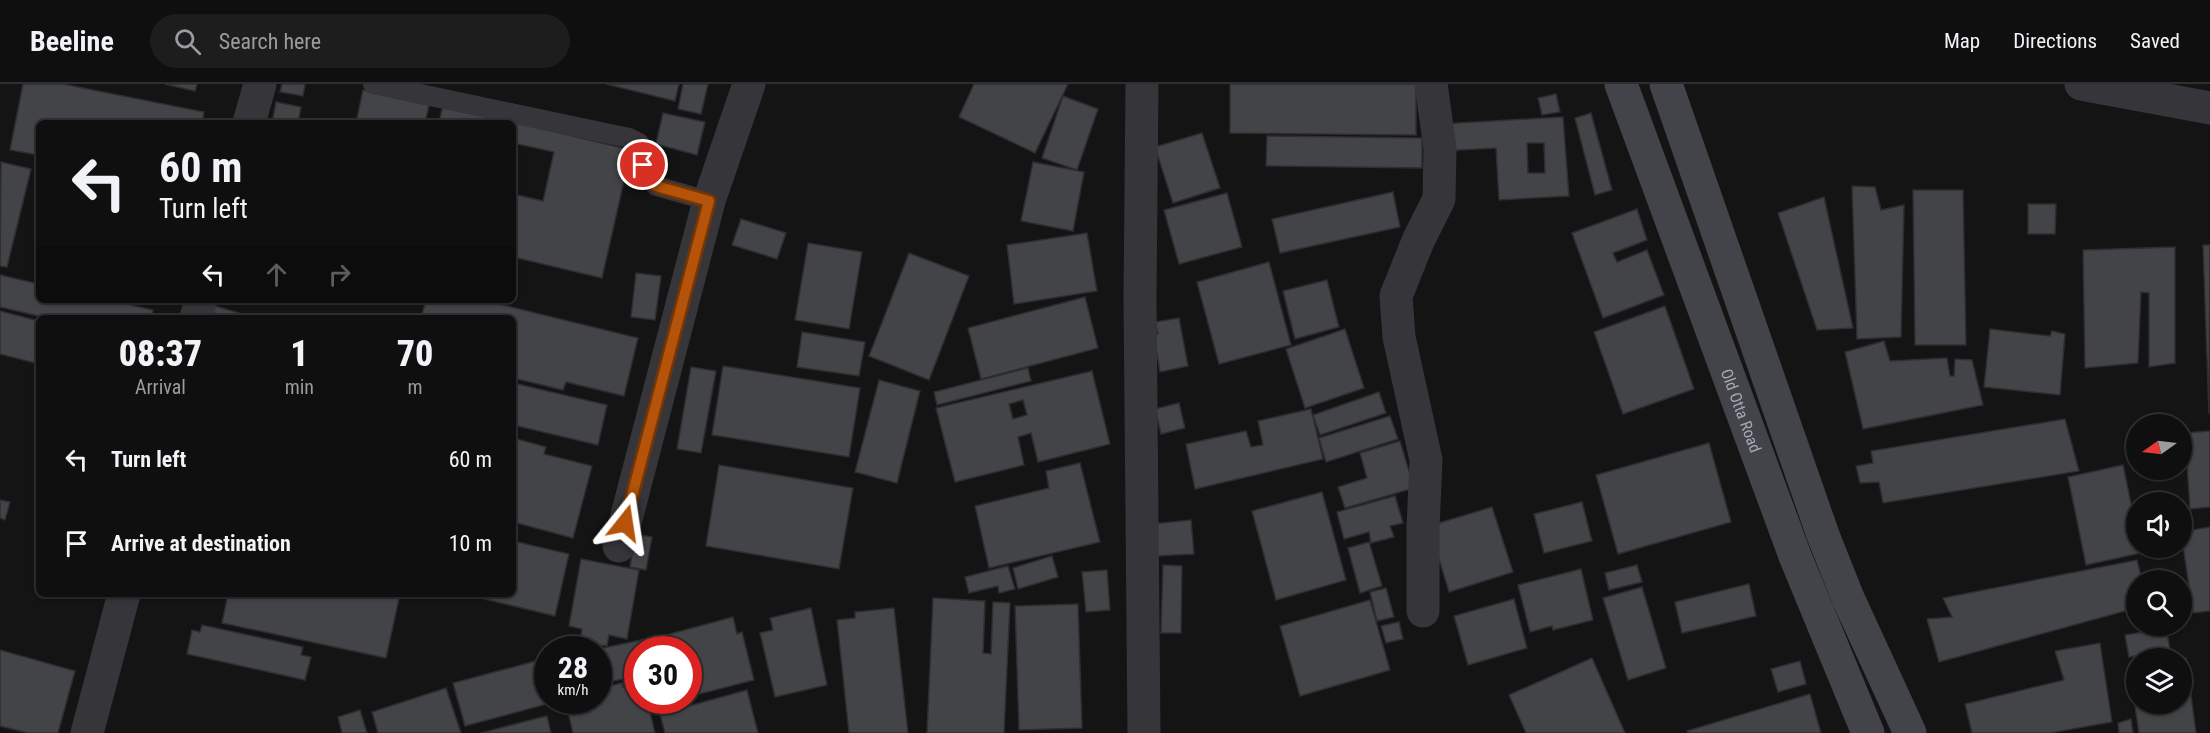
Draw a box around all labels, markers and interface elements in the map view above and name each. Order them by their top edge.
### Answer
search box [150,14,570,68]
text: Beeline [30,25,114,58]
icon: search [171,25,204,58]
text: Search here [219,29,321,54]
text: Map [1944,29,1980,53]
text: Directions [2013,29,2097,53]
text: Saved [2130,29,2180,53]
pin [617,139,668,190]
text: 60 m [159,143,242,192]
icon: left [60,144,138,222]
icon: arrive [626,148,659,181]
text: Turn left [159,193,248,225]
icon: left [197,258,230,291]
icon: ahead [260,258,293,291]
icon: right [323,258,356,291]
text: 08:37 [119,333,202,375]
text: 1 [290,333,309,375]
text: 70 [397,333,433,375]
street label: Old Otta Road [1717,366,1765,455]
text: Arrival [135,375,186,399]
text: min [285,375,314,399]
text: m [407,375,423,399]
north arrow [2126,414,2192,480]
map controls [2126,414,2192,714]
icon: left [60,443,93,476]
text: Turn left [111,447,186,472]
text: 60 m [449,447,492,472]
position arrow [593,491,657,555]
button: sound [2126,492,2192,558]
icon: arrive [60,527,93,560]
text: Arrive at destination [111,531,291,556]
text: 10 m [449,531,492,556]
button: search [2126,570,2192,636]
speed limit sign: 30 [624,636,702,714]
button: layers [2126,648,2192,714]
text: 28 [558,650,588,685]
text: km/h [558,681,588,699]

